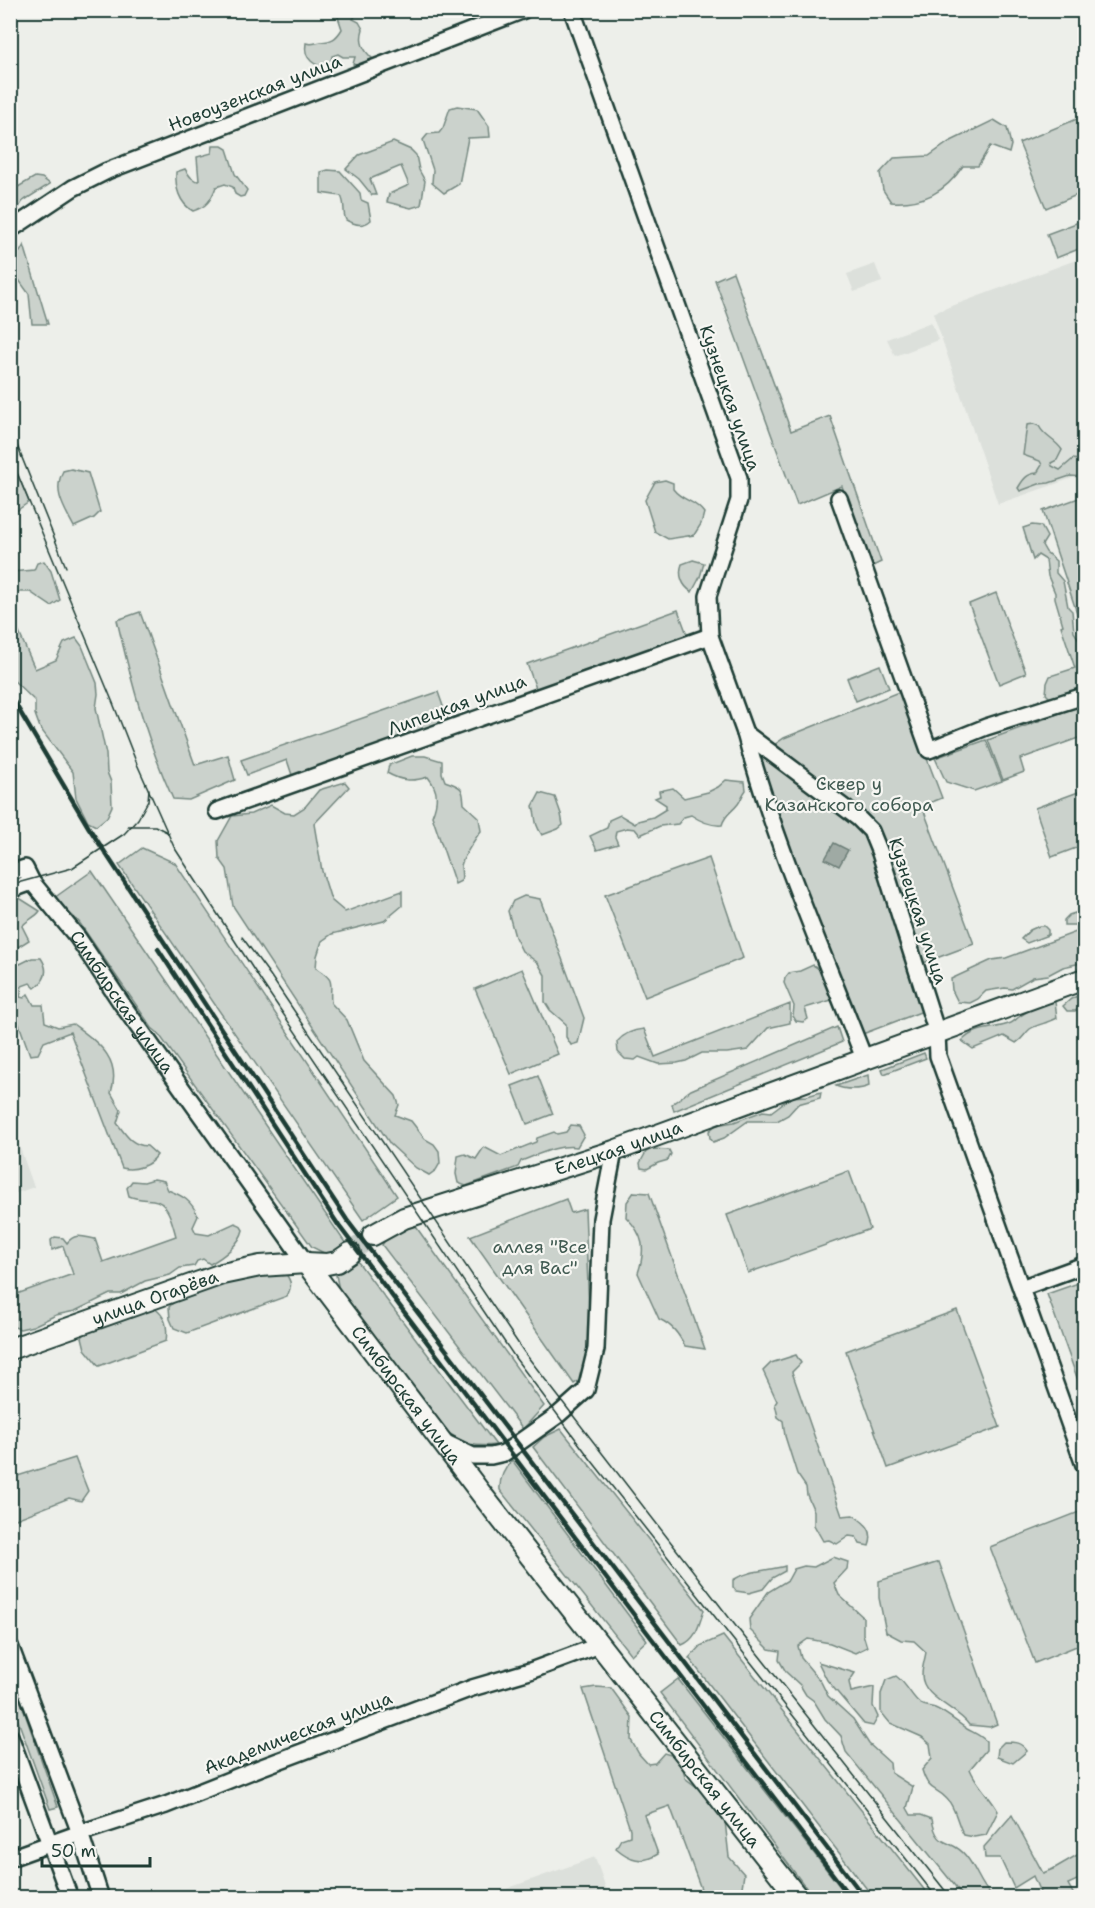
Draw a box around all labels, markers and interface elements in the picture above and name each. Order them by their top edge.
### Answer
street label: Новоузенская улица [165,49,345,137]
street label: Кузнецкая улица [694,322,766,474]
street label: Липецкая улица [384,669,530,741]
park label: Сквер у Казанского собора [765,772,933,817]
street label: Кузнецкая улица [883,835,953,987]
street label: Симбирская улица [64,925,180,1078]
street label: Елецкая улица [552,1115,686,1181]
park label: аллея "Все для Вас" [492,1235,588,1280]
street label: улица Огарёва [89,1264,222,1331]
street label: Симбирская улица [346,1321,467,1470]
street label: Академическая улица [200,1686,396,1780]
street label: Симбирская улица [643,1705,766,1853]
scale bar [42,1830,150,1868]
text: 50 m [51,1839,96,1863]

